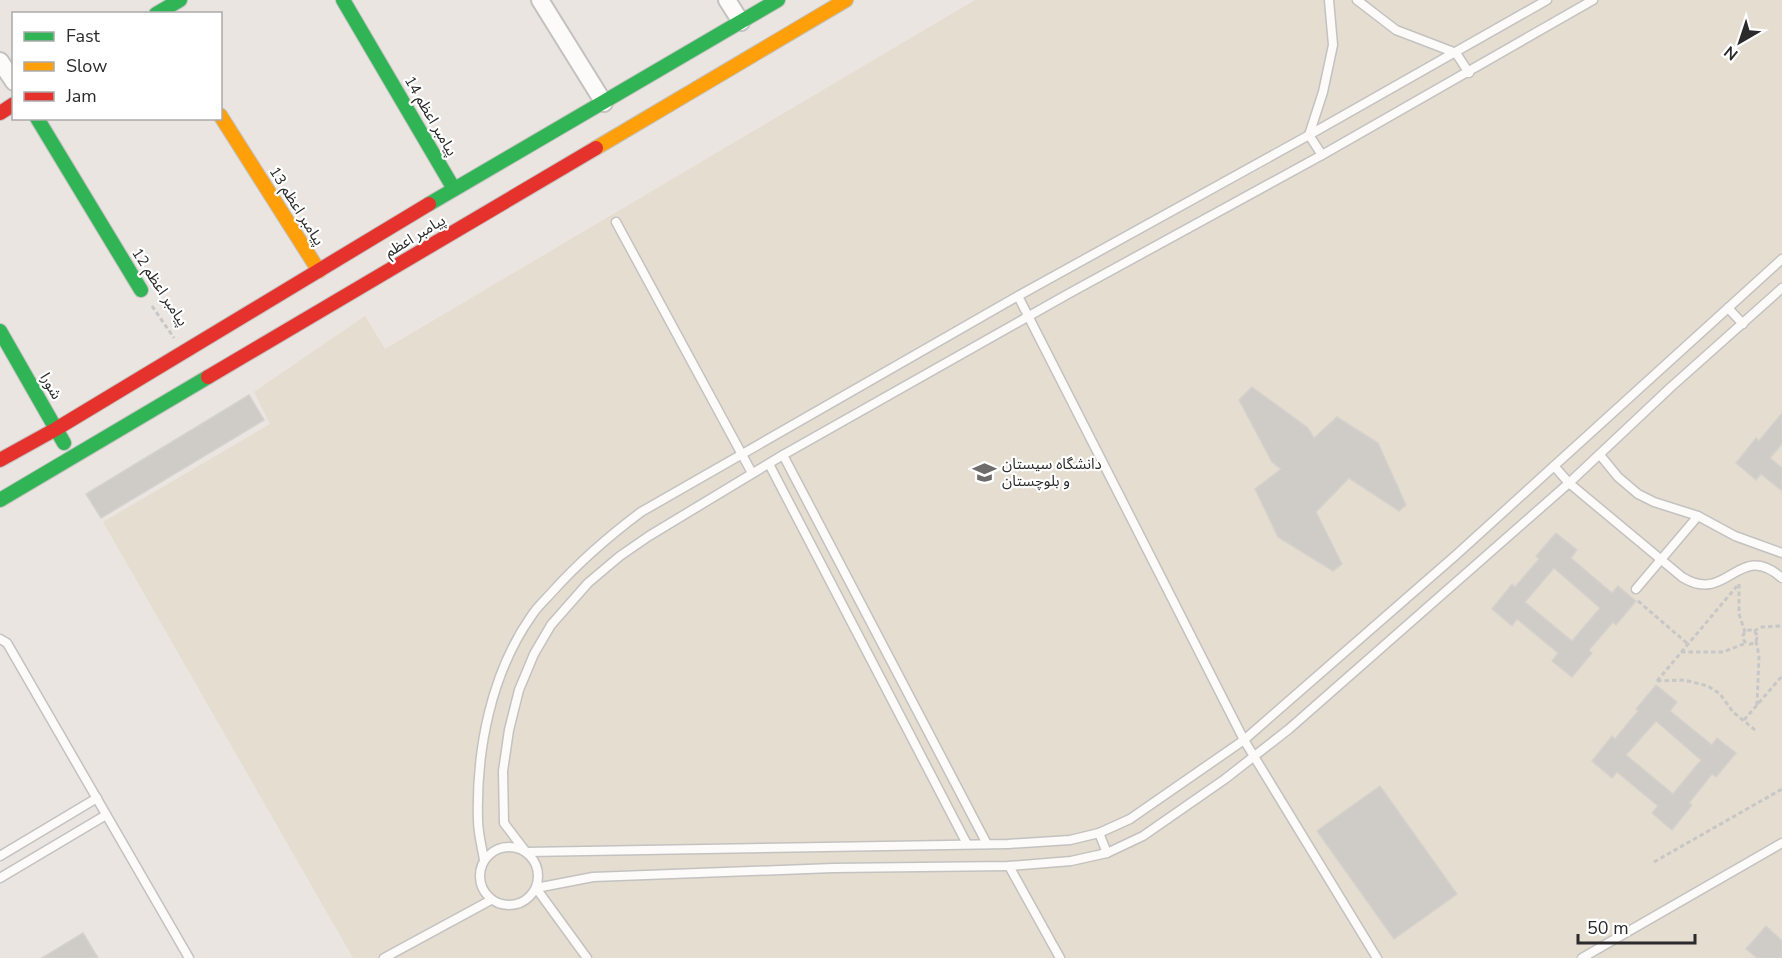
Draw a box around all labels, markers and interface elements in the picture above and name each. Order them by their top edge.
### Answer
legend [12,12,222,120]
north arrow [1710,12,1770,72]
text: Fast [66,24,101,48]
text: N [1720,41,1743,65]
text: Slow [66,54,107,78]
street label: پیامبر اعظم 14 [399,72,462,160]
text: Jam [65,84,97,108]
street label: پیامبر اعظم 13 [264,163,329,250]
street label: پیامبر اعظم [381,210,450,263]
street label: پیامبر اعظم 12 [126,244,193,330]
street label: شورا [35,369,67,403]
place label: دانشگاه سیستان و بلوچستان [1002,454,1102,491]
school or university icon: دانشگاه سیستان و بلوچستان [971,460,997,486]
scale bar [1578,907,1695,945]
text: 50 m [1587,916,1629,940]

